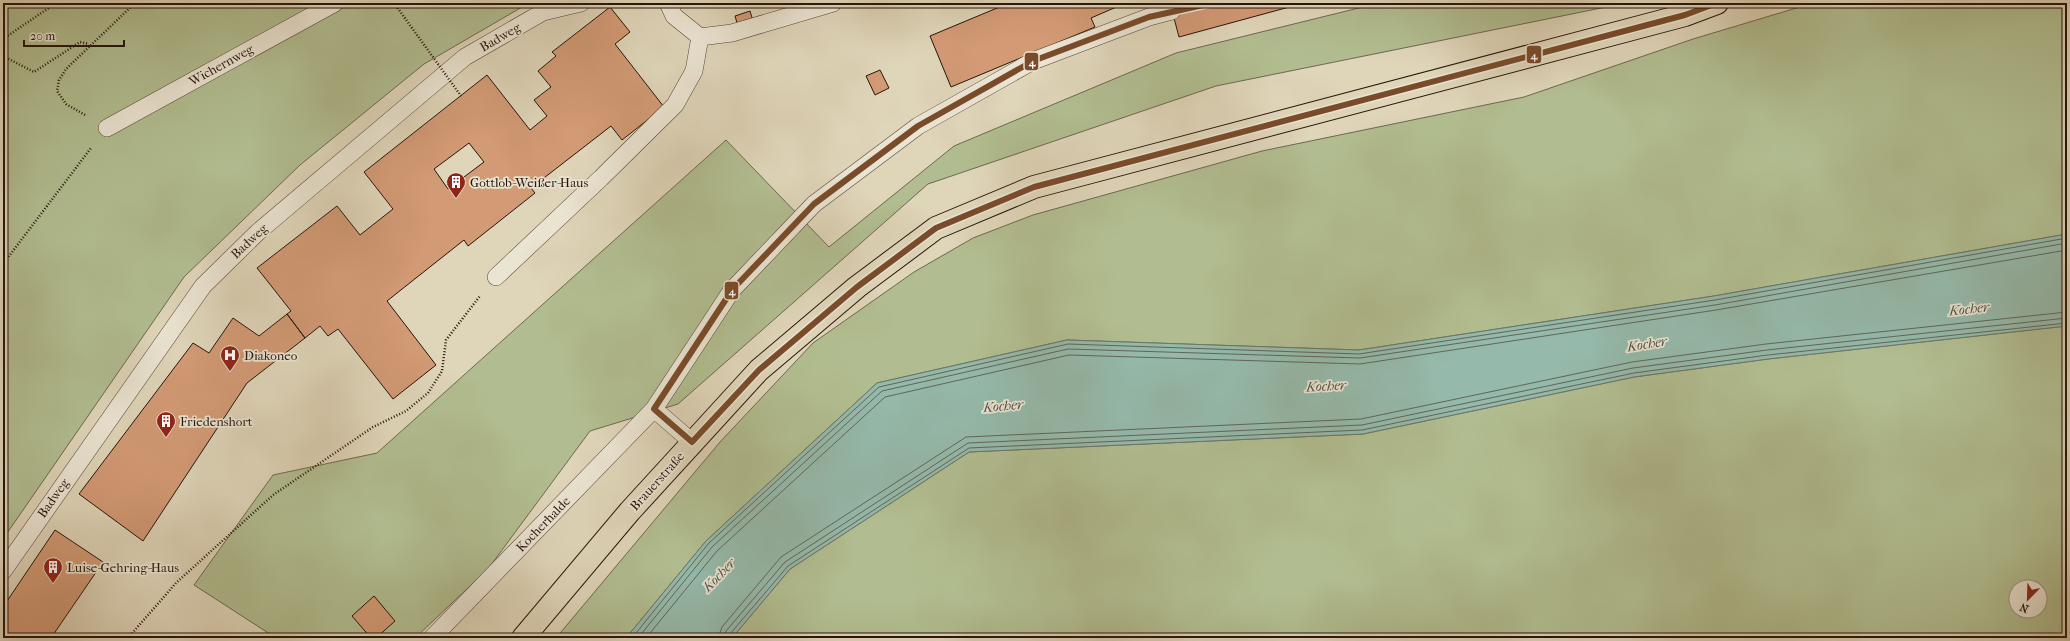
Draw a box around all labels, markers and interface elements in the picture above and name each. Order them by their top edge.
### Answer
street label: Badweg [477,19,524,55]
scale bar [24,22,124,48]
text: 20 m [30,29,55,43]
street label: Wichernweg [185,41,257,89]
line badge: 4 [1526,45,1542,64]
text: 4 [1530,49,1538,62]
line badge: 4 [1024,52,1039,71]
text: 4 [1028,56,1036,69]
building icon: Gottlob-Weißer-Haus [445,171,467,199]
place label: Gottlob-Weißer-Haus [470,175,588,190]
street label: Badweg [228,220,271,262]
line badge: 4 [724,281,739,300]
text: 4 [728,285,736,298]
water label: Kocher [1947,298,1992,320]
water label: Kocher [1625,332,1670,356]
hospital icon: Diakoneo [219,344,241,372]
place label: Diakoneo [244,348,298,363]
water label: Kocher [1305,376,1348,396]
water label: Kocher [981,396,1025,416]
building icon: Friedenshort [155,410,177,438]
place label: Friedenshort [180,414,253,429]
street label: Brauerstraße [627,448,688,513]
street label: Badweg [34,475,72,520]
street label: Kocherhalde [513,493,573,555]
water label: Kocher [698,553,740,596]
building icon: Luise-Gehring-Haus [42,556,64,584]
place label: Luise-Gehring-Haus [67,560,179,575]
north arrow [2008,579,2048,619]
text: N [2017,600,2031,615]

